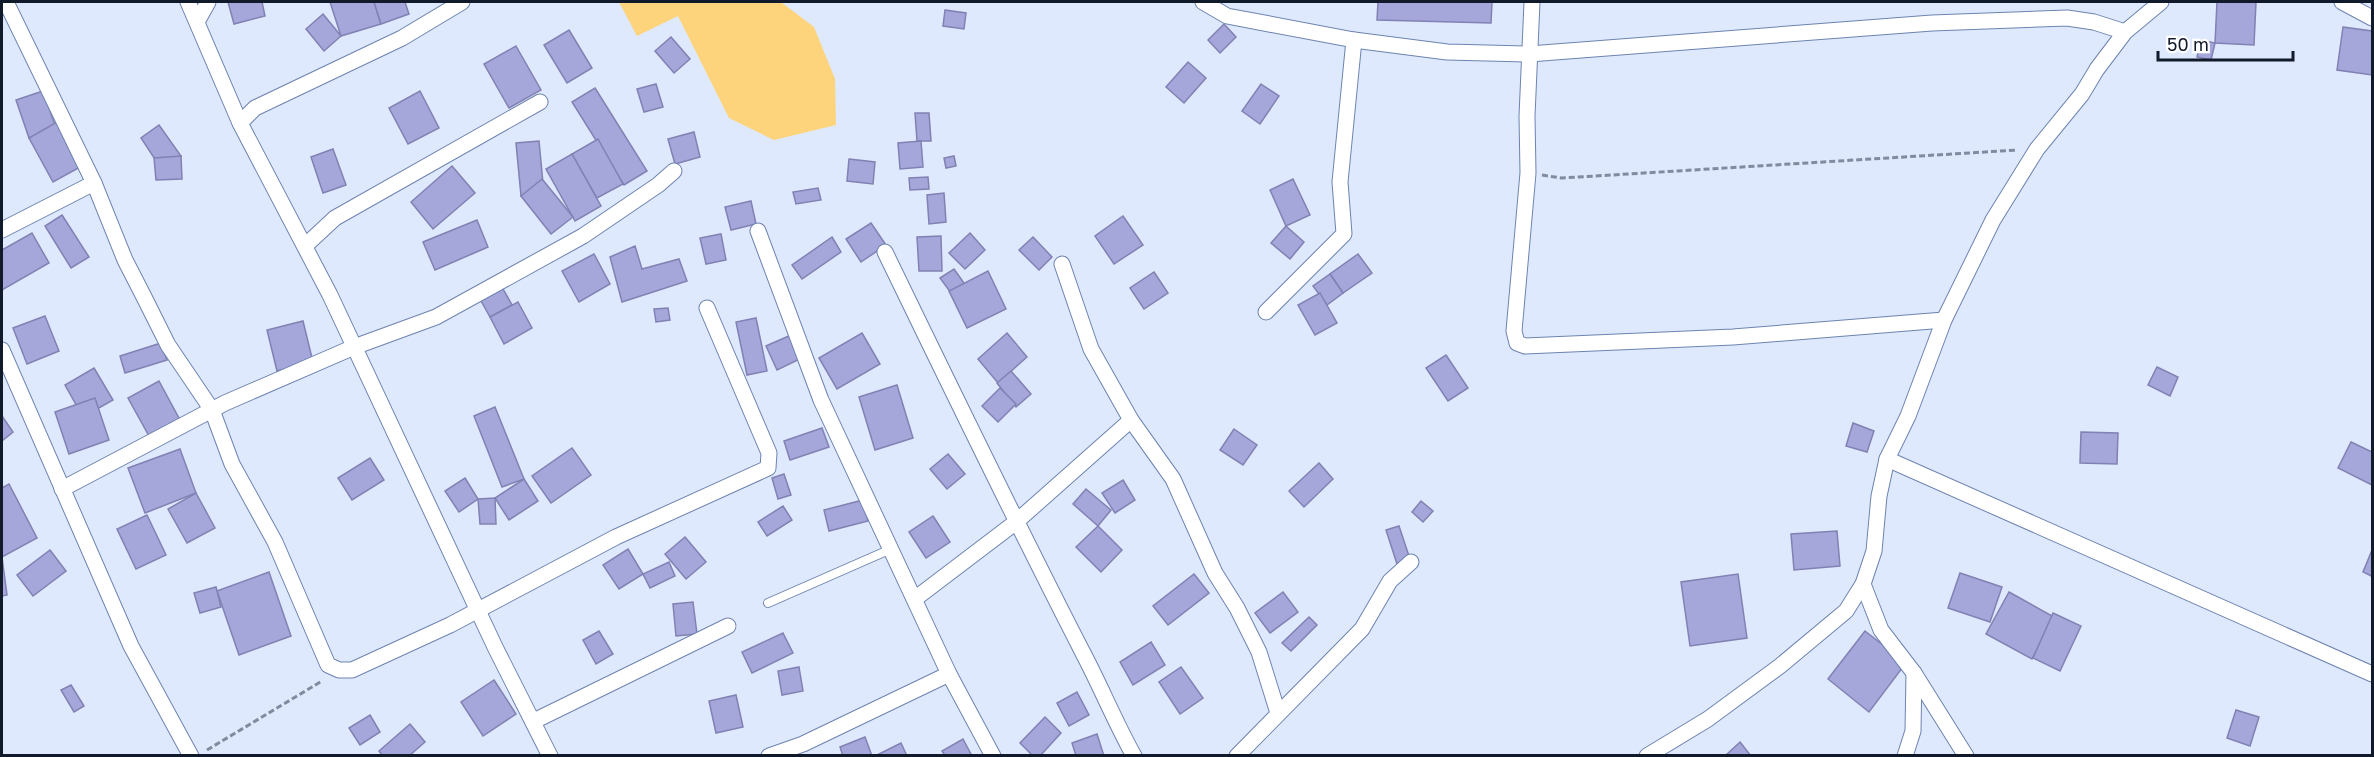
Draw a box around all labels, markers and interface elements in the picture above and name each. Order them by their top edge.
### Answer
scale bar [2158,24,2293,62]
text: 50 m [2167,33,2209,55]

